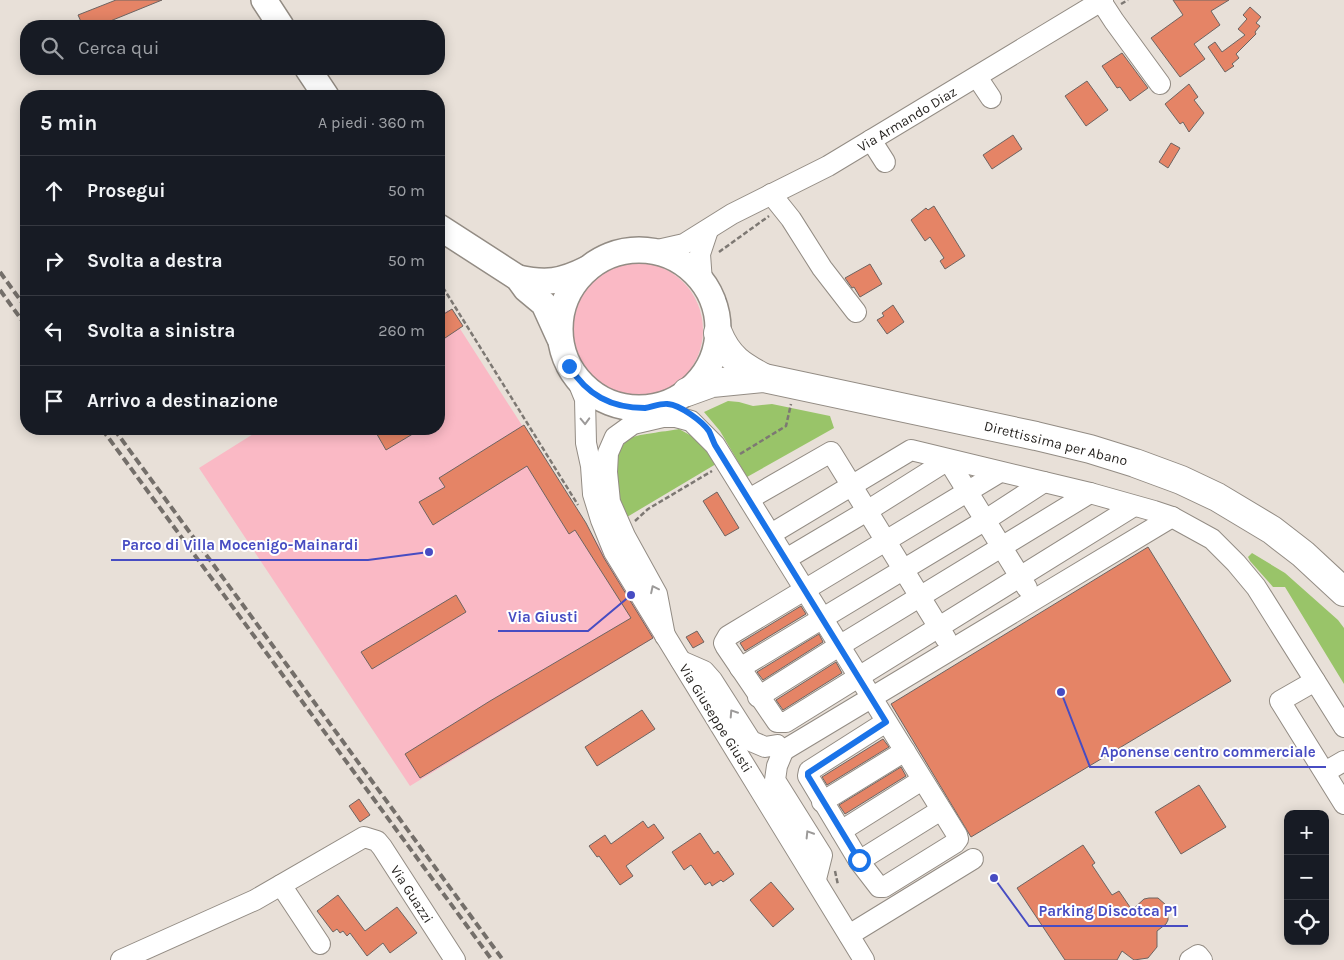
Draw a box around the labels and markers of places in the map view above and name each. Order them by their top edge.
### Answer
callout: Parco di Villa Mocenigo-Mainardi [111,530,368,560]
callout: Via Giusti [498,601,588,631]
callout: Aponense centro commerciale [1090,737,1326,767]
callout: Parking Discotca P1 [1029,896,1188,926]

